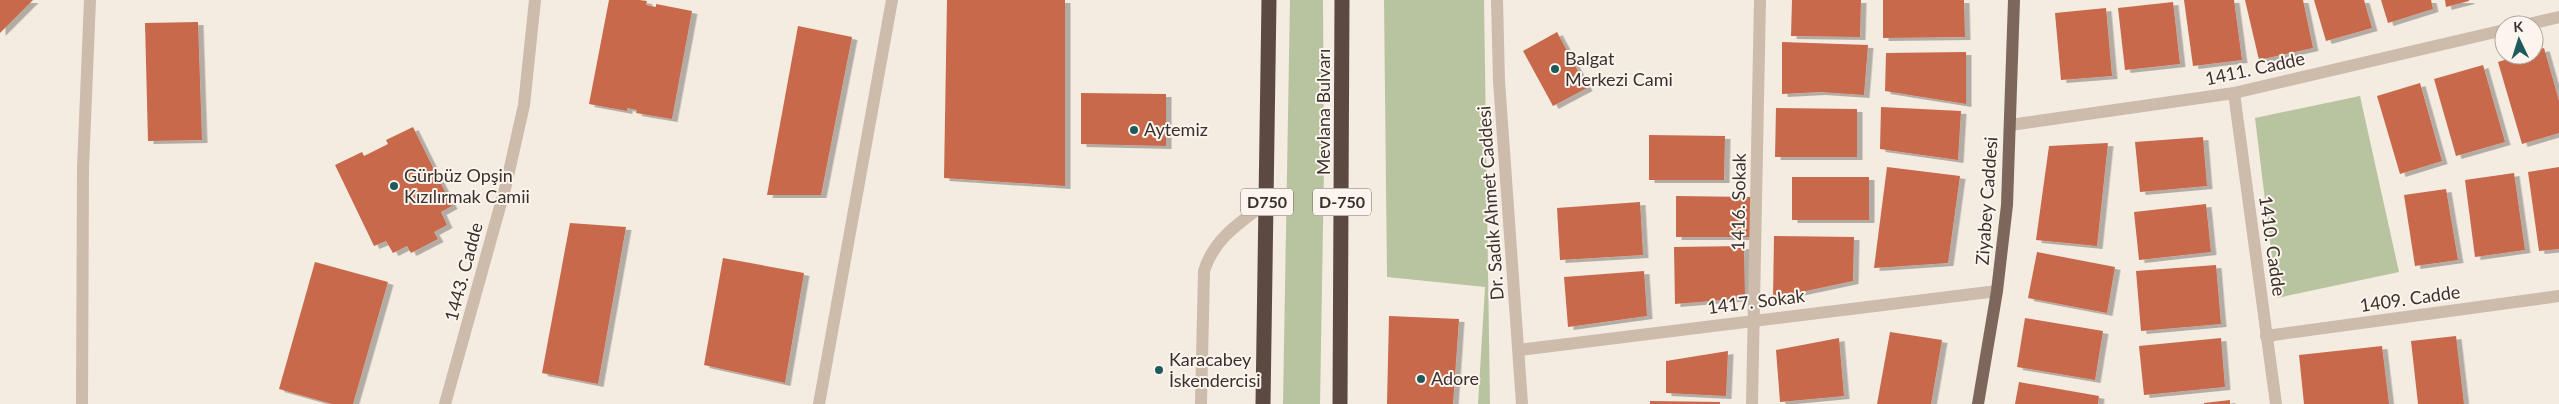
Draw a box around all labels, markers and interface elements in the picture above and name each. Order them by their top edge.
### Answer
north arrow [2494,15,2544,65]
text: K [2513,18,2524,35]
place label: Balgat Merkezi Cami [1565,47,1673,90]
street label: 1411. Cadde [2203,47,2307,89]
street label: Mevlana Bulvarı [1312,49,1334,175]
marker: Balgat Merkezi Cami [1549,63,1561,75]
street label: Dr. Sadık Ahmet Caddesi [1472,105,1508,301]
place label: Aytemiz [1144,118,1208,140]
marker: Aytemiz [1128,124,1140,136]
street label: Ziyabey Caddesi [1971,136,2001,266]
street label: 1416. Sokak [1726,152,1750,251]
place label: Gürbüz Opşin Kızılırmak Camii [404,164,530,207]
marker: Gürbüz Opşin Kızılırmak Camii [388,180,400,192]
road number: D750 [1241,188,1293,216]
road number: D-750 [1313,188,1371,216]
street label: 1410. Cadde [2255,194,2291,298]
street label: 1443. Cadde [439,220,487,323]
street label: 1409. Cadde [2358,280,2462,316]
street label: 1417. Sokak [1706,284,1807,318]
place label: Karacabey İskendercisi [1169,348,1261,391]
marker: Karacabey İskendercisi [1153,364,1165,376]
place label: Adore [1431,367,1479,389]
marker: Adore [1415,373,1427,385]

